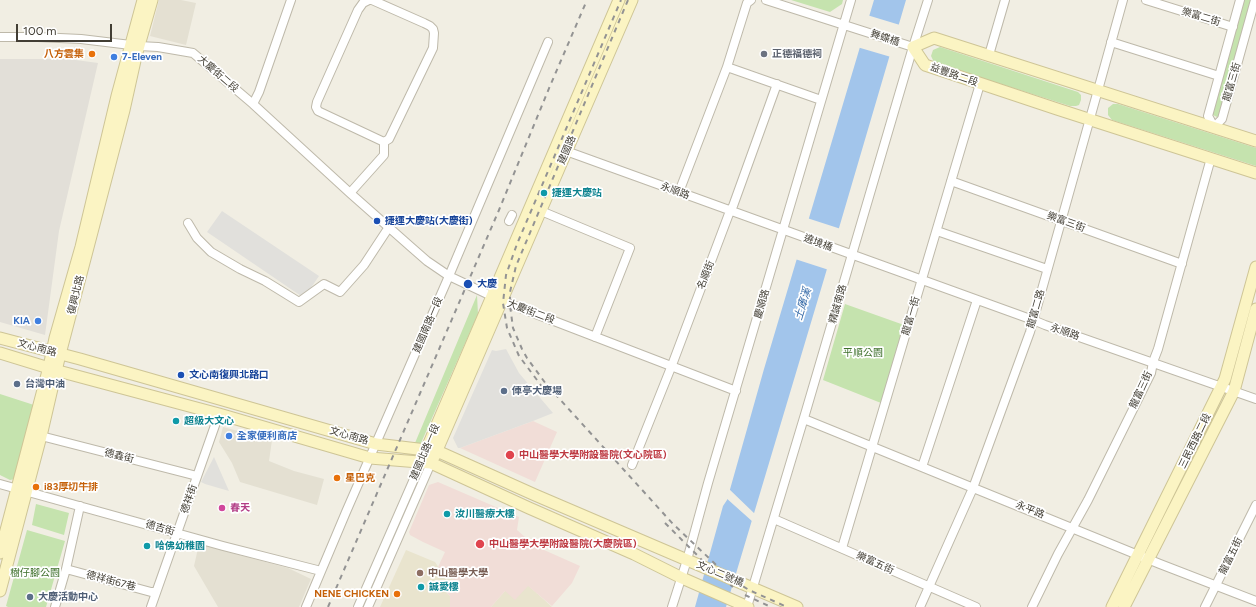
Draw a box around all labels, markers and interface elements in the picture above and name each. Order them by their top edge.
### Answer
street label: 樂富二街 [1180,5,1222,29]
scale bar [18,16,114,42]
text: 100 m [23,24,57,38]
street label: 舞蝶橋 [869,27,901,49]
place label: 八方雲集 [44,48,84,60]
place label: 正德福德祠 [772,48,822,60]
marker: 八方雲集 [87,49,97,59]
marker: 正德福德祠 [759,49,769,59]
place label: 7-Eleven [122,51,162,63]
marker: 7-Eleven [109,52,119,62]
street label: 大慶街二段 [195,53,241,95]
street label: 益豐路二段 [928,61,980,89]
street label: 龍富三街 [1221,61,1243,103]
street label: 建國路 [556,134,578,166]
street label: 永順路 [659,180,691,202]
place label: 捷運大慶站 [552,187,602,199]
marker: 捷運大慶站 [539,188,549,198]
street label: 樂富三街 [1045,210,1087,234]
place label: 捷運大慶站(大慶街) [385,215,473,227]
marker: 捷運大慶站(大慶街) [372,216,382,226]
street label: 遶境橋 [802,232,834,254]
street label: 名順街 [695,259,717,291]
street label: 復興北路 [65,274,87,316]
marker: 大慶 [462,278,474,290]
place label: 大慶 [477,278,497,290]
street label: 精誠南路 [827,283,849,325]
water label: 土庫溪 [792,286,814,322]
street label: 慶順路 [752,288,772,320]
street label: 龍富二路 [1025,288,1047,330]
street label: 建國南路一段 [411,295,445,355]
street label: 龍富一街 [900,295,922,337]
street label: 大慶街二段 [506,297,556,327]
place label: KIA [13,315,30,327]
marker: KIA [33,316,43,326]
street label: 永順路 [1049,321,1081,343]
street label: 文心南路 [16,337,58,359]
park label: 平順公園 [843,347,883,359]
place label: 文心南復興北路口 [189,369,269,381]
street label: 龍富三街 [1127,369,1155,411]
marker: 文心南復興北路口 [176,370,186,380]
place label: 台灣中油 [25,378,65,390]
marker: 台灣中油 [12,379,22,389]
place label: 俥亭大慶場 [512,385,562,397]
marker: 俥亭大慶場 [499,386,509,396]
street label: 三民西路二段 [1176,411,1214,471]
place label: 超級大文心 [184,415,234,427]
marker: 超級大文心 [171,416,181,426]
street label: 建國北路一段 [408,422,442,482]
street label: 文心南路 [328,425,370,447]
place label: 全家便利商店 [237,430,297,442]
marker: 全家便利商店 [224,431,234,441]
street label: 德鑫街 [103,447,135,465]
marker: 中山醫學大學附設醫院(文心院區) [504,449,516,461]
place label: 中山醫學大學附設醫院(文心院區) [519,449,667,461]
place label: 星巴克 [345,472,375,484]
marker: 星巴克 [332,473,342,483]
place label: i83厚切牛排 [44,481,98,493]
marker: i83厚切牛排 [31,482,41,492]
street label: 德祥街 [178,483,200,515]
street label: 永平路 [1014,499,1046,521]
place label: 春天 [230,502,250,514]
marker: 春天 [217,503,227,513]
place label: 汝川醫療大樓 [455,508,515,520]
marker: 汝川醫療大樓 [442,509,452,519]
street label: 德吉街 [144,518,176,538]
street label: 龍富五街 [1217,535,1245,577]
marker: 中山醫學大學附設醫院(大慶院區) [474,538,486,550]
place label: 中山醫學大學附設醫院(大慶院區) [489,538,637,550]
place label: 哈佛幼稚園 [155,540,205,552]
marker: 哈佛幼稚園 [142,541,152,551]
street label: 樂富五街 [854,549,896,577]
street label: 文心二號橋 [695,559,745,589]
park label: 樹仔腳公園 [10,567,60,579]
place label: 中山醫學大學 [428,567,488,579]
marker: 中山醫學大學 [415,568,425,578]
street label: 德祥街67巷 [85,569,137,593]
place label: 誠愛樓 [429,581,459,593]
marker: 誠愛樓 [416,582,426,592]
place label: NENE CHICKEN [314,588,389,600]
marker: NENE CHICKEN [392,589,402,599]
place label: 大慶活動中心 [38,591,98,603]
marker: 大慶活動中心 [25,592,35,602]

